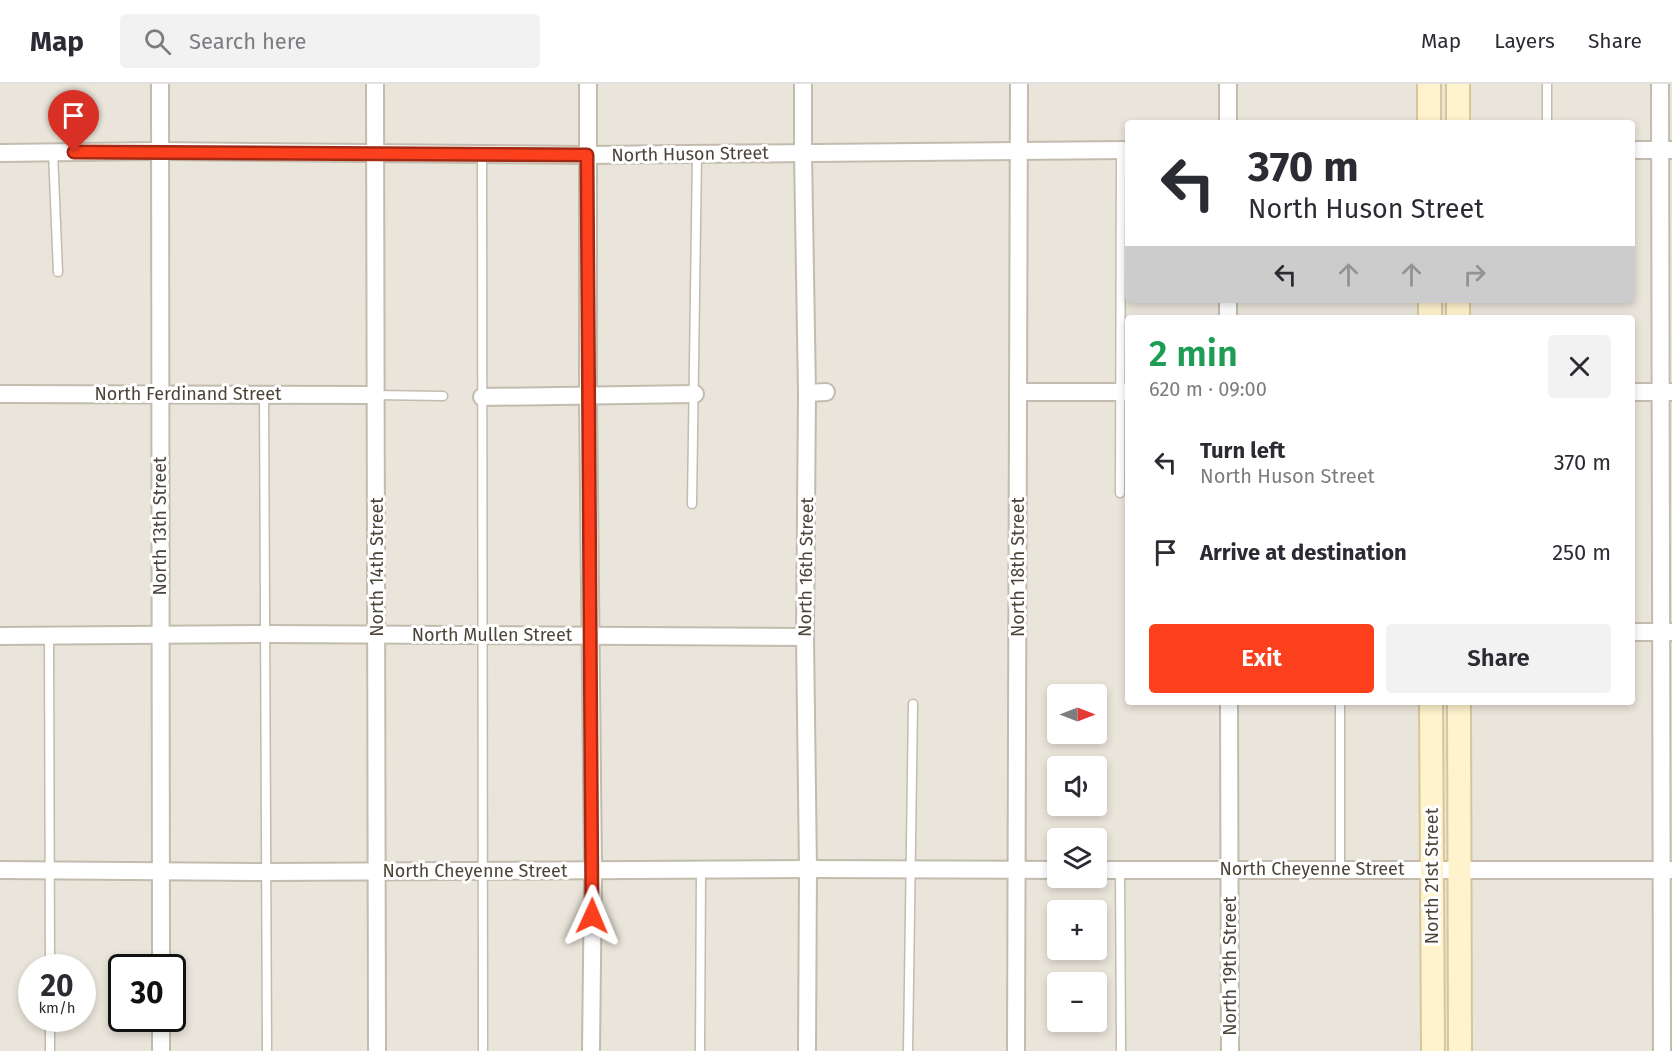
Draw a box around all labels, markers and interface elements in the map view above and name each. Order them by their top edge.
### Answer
search box [120,14,540,68]
text: Map [30,25,84,58]
icon: search [141,25,174,58]
text: Search here [189,28,307,55]
text: Map [1421,28,1461,54]
text: Layers [1494,28,1555,54]
text: Share [1588,28,1642,54]
pin [48,90,99,152]
icon: arrive [57,99,90,132]
street label: North Huson Street [611,142,769,166]
text: 370 m [1248,142,1359,192]
icon: left [1149,144,1227,222]
text: North Huson Street [1248,193,1484,225]
icon: left [1269,258,1302,291]
icon: ahead [1332,258,1365,291]
icon: ahead [1395,258,1428,291]
icon: right [1458,258,1491,291]
text: 2 min [1149,332,1238,376]
button: close [1548,335,1611,398]
text: 620 m · 09:00 [1149,377,1267,401]
street label: North Ferdinand Street [94,383,282,405]
text: Turn left [1200,437,1285,464]
icon: left [1149,446,1182,479]
text: 370 m [1554,449,1611,476]
street label: North 13th Street [149,456,171,596]
text: North Huson Street [1200,464,1375,488]
street label: North 14th Street [366,497,388,637]
street label: North 16th Street [794,497,818,637]
street label: North 18th Street [1007,497,1029,637]
icon: arrive [1149,536,1182,569]
text: Arrive at destination [1200,539,1407,566]
text: 250 m [1552,539,1611,566]
street label: North Mullen Street [412,624,573,646]
button: Exit [1149,624,1374,693]
button: Share [1386,624,1611,693]
north arrow [1047,684,1107,744]
map controls [1047,684,1107,1032]
button: sound [1047,756,1107,816]
street label: North 21st Street [1421,807,1443,944]
button: layers [1047,828,1107,888]
street label: North Cheyenne Street [1220,858,1405,880]
street label: North Cheyenne Street [383,860,568,882]
position arrow [560,884,624,948]
street label: North 19th Street [1219,896,1241,1036]
button: + [1047,900,1107,960]
speed limit sign: 30 [108,954,186,1032]
text: 20 [40,968,74,1004]
button: − [1047,972,1107,1032]
text: km/h [38,999,76,1017]

